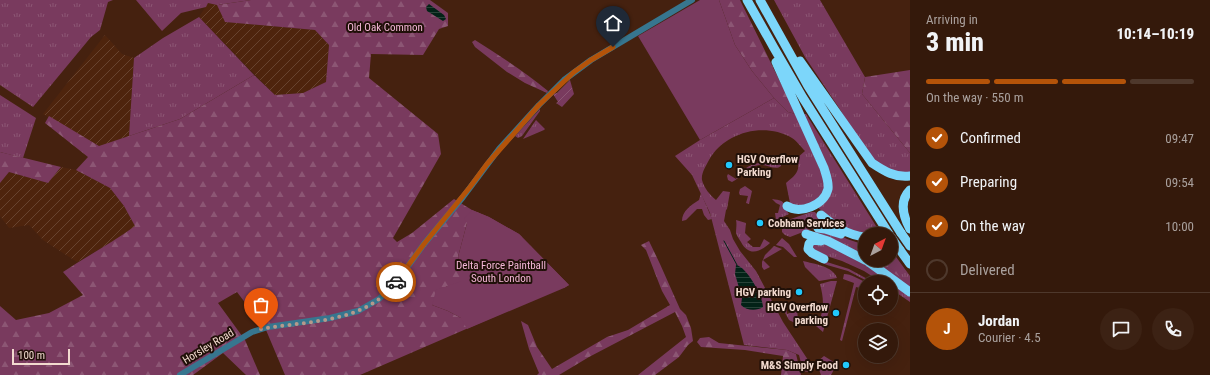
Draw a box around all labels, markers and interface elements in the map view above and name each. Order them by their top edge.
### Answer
pin [596,6,630,47]
icon: home [602,12,624,34]
text: Arriving in [926,12,978,27]
park label: Old Oak Common [347,21,423,34]
text: 10:14–10:19 [1116,25,1194,43]
text: 3 min [926,27,984,57]
text: On the way · 550 m [926,90,1023,105]
icon: check [926,127,948,149]
text: Confirmed [960,129,1021,147]
text: 09:47 [1165,131,1194,146]
place label: HGV Overflow Parking [737,153,798,179]
marker: HGV Overflow Parking [724,160,734,170]
icon: check [926,171,948,193]
text: Preparing [960,173,1017,191]
text: 09:54 [1165,175,1194,190]
icon: check [926,215,948,237]
place label: Cobham Services [768,217,844,230]
text: On the way [960,217,1025,235]
marker: Cobham Services [755,218,765,228]
text: 10:00 [1165,219,1194,234]
north arrow [858,227,898,267]
map controls [858,227,898,363]
park label: Delta Force Paintball South London [456,259,546,285]
text: Delivered [960,261,1015,279]
courier [376,262,416,302]
icon: car [385,271,407,293]
button: locate [858,275,898,315]
place label: HGV parking [736,286,791,299]
marker: HGV parking [794,287,804,297]
pin [244,288,278,329]
icon: bag [250,294,272,316]
place label: HGV Overflow parking [767,301,828,327]
marker: HGV Overflow parking [831,308,841,318]
button: chat [1100,308,1142,350]
button: phone [1152,308,1194,350]
text: Jordan [978,312,1020,330]
text: J [943,320,951,338]
button: layers [858,323,898,363]
street label: Horsley Road [180,326,236,367]
text: Courier · 4.5 [978,330,1041,345]
scale bar [12,347,70,366]
text: 100 m [18,349,45,362]
place label: M&S Simply Food [761,359,838,372]
marker: M&S Simply Food [841,360,851,370]

